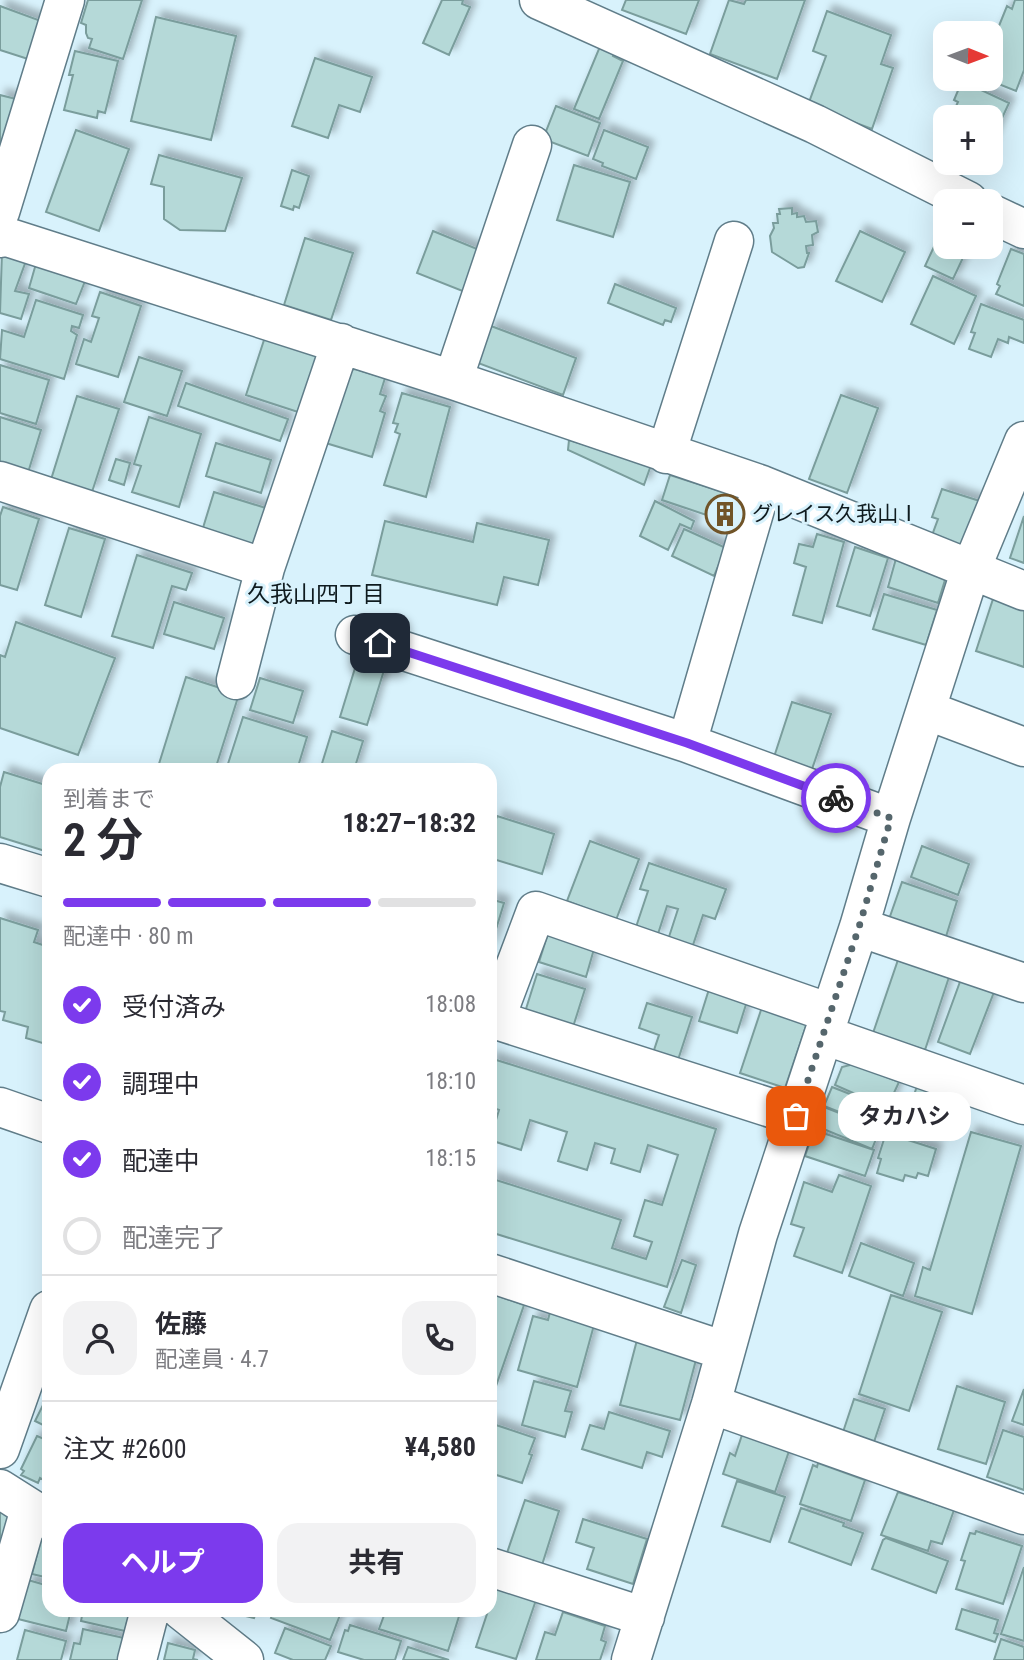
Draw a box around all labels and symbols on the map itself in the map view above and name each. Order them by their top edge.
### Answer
north arrow [933,21,1003,91]
building icon: グレイス久我山Ⅰ [704,493,746,535]
place label: グレイス久我山Ⅰ [752,502,919,526]
district label: 久我山四丁目 [247,581,385,608]
pin [350,613,410,673]
courier [801,763,871,833]
pin [766,1086,826,1146]
callout: タカハシ [838,1092,971,1140]

